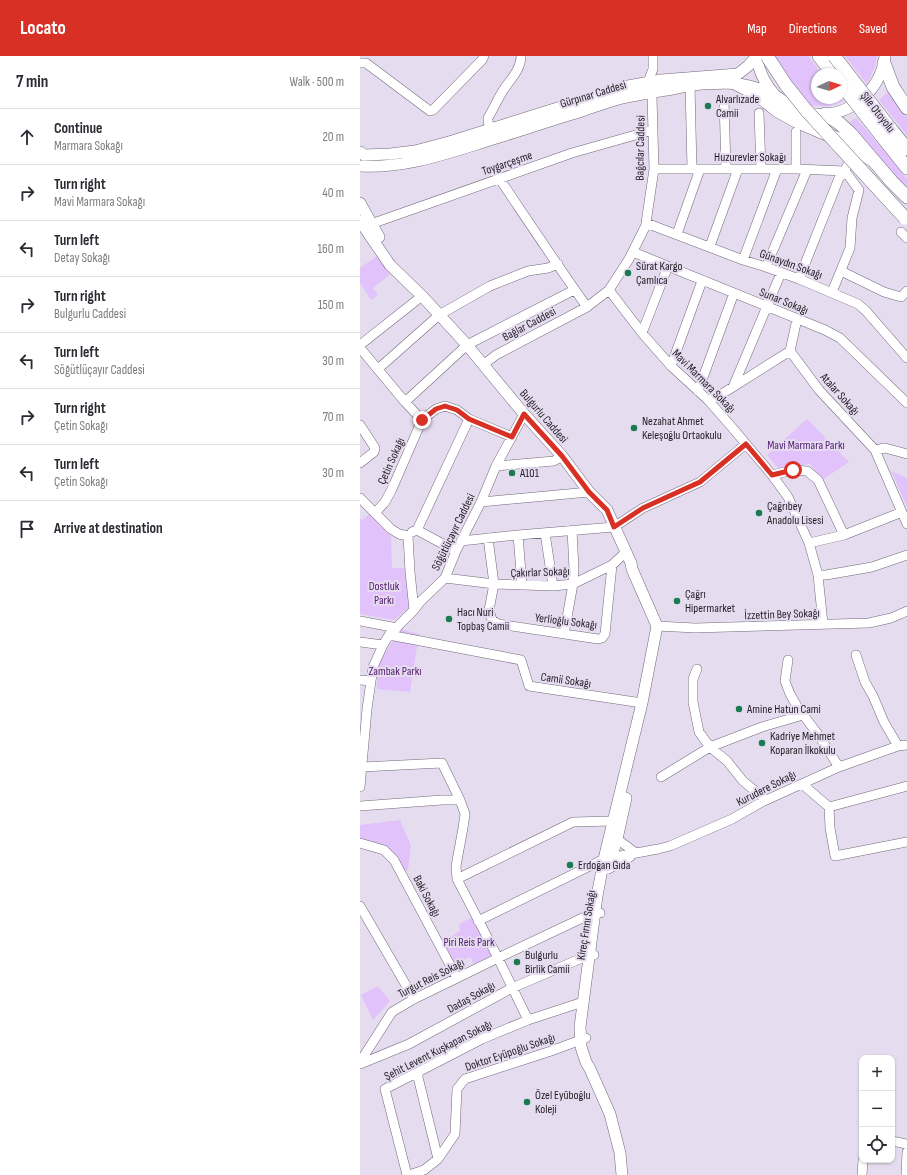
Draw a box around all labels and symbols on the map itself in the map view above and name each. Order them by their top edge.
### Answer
north arrow [811,68,847,104]
street label: Gürpınar Caddesi [558,77,628,112]
street label: Şile Otoyolu [857,89,898,136]
place label: Alvarlızade Camii [715,92,759,121]
marker: Alvarlızade Camii [703,101,713,111]
street label: Bağcılar Caddesi [632,115,649,181]
street label: Toygarçeşme [480,148,534,179]
street label: Huzurevler Sokağı [714,150,786,165]
street label: Günaydın Sokağı [757,246,824,283]
place label: Sürat Kargo Çamlıca [636,259,682,288]
marker: Sürat Kargo Çamlıca [623,268,633,278]
street label: Sunar Sokağı [757,285,811,318]
street label: Bağlar Caddesi [500,304,559,345]
street label: Mavi Marmara Sokağı [669,346,739,416]
street label: Atalar Sokağı [816,369,863,419]
street label: Bulgurlu Caddesi [516,386,571,446]
route end [413,411,431,429]
place label: Nezahat Ahmet Keleşoğlu Ortaokulu [642,414,722,443]
marker: Nezahat Ahmet Keleşoğlu Ortaokulu [629,423,639,433]
street label: Çetin Sokağı [374,435,408,487]
park label: Mavi Marmara Parkı [767,438,845,453]
route start [784,461,802,479]
place label: A101 [519,466,540,481]
marker: A101 [507,468,517,478]
street label: Söğütlüçayır Caddesi [428,491,479,573]
place label: Çağrıbey Anadolu Lisesi [766,499,824,528]
marker: Çağrıbey Anadolu Lisesi [754,508,764,518]
street label: Çakırlar Sokağı [510,564,570,581]
park label: Dostluk Parkı [369,579,400,608]
place label: Çağrı Hipermarket [685,587,736,616]
marker: Çağrı Hipermarket [672,596,682,606]
place label: Hacı Nuri Topbaş Camii [457,605,509,634]
street label: İzzettin Bey Sokağı [744,606,820,623]
street label: Yerlioğlu Sokağı [534,610,598,633]
marker: Hacı Nuri Topbaş Camii [444,614,454,624]
park label: Zambak Parkı [368,664,422,679]
street label: Camii Sokağı [540,670,592,691]
place label: Amine Hatun Cami [746,702,821,717]
marker: Amine Hatun Cami [734,704,744,714]
place label: Kadriye Mehmet Koparan İlkokulu [770,729,836,758]
marker: Kadriye Mehmet Koparan İlkokulu [757,738,767,748]
street label: Kurudere Sokağı [734,767,799,810]
place label: Erdoğan Gıda [578,858,631,873]
marker: Erdoğan Gıda [565,860,575,870]
street label: Baki Sokağı [409,873,444,920]
street label: Kireç Fırını Sokağı [574,889,599,961]
park label: Piri Reis Park [443,935,495,950]
place label: Bulgurlu Birlik Camii [525,948,570,977]
street label: Turgut Reis Sokağı [396,955,467,1002]
marker: Bulgurlu Birlik Camii [512,957,522,967]
street label: Dadaş Sokağı [445,978,498,1017]
street label: Şehit Levent Kuşkapan Sokağı [382,1017,495,1084]
street label: Doktor Eyüpoğlu Sokağı [463,1030,557,1075]
place label: Özel Eyüboğlu Koleji [535,1088,591,1117]
marker: Özel Eyüboğlu Koleji [522,1097,532,1107]

